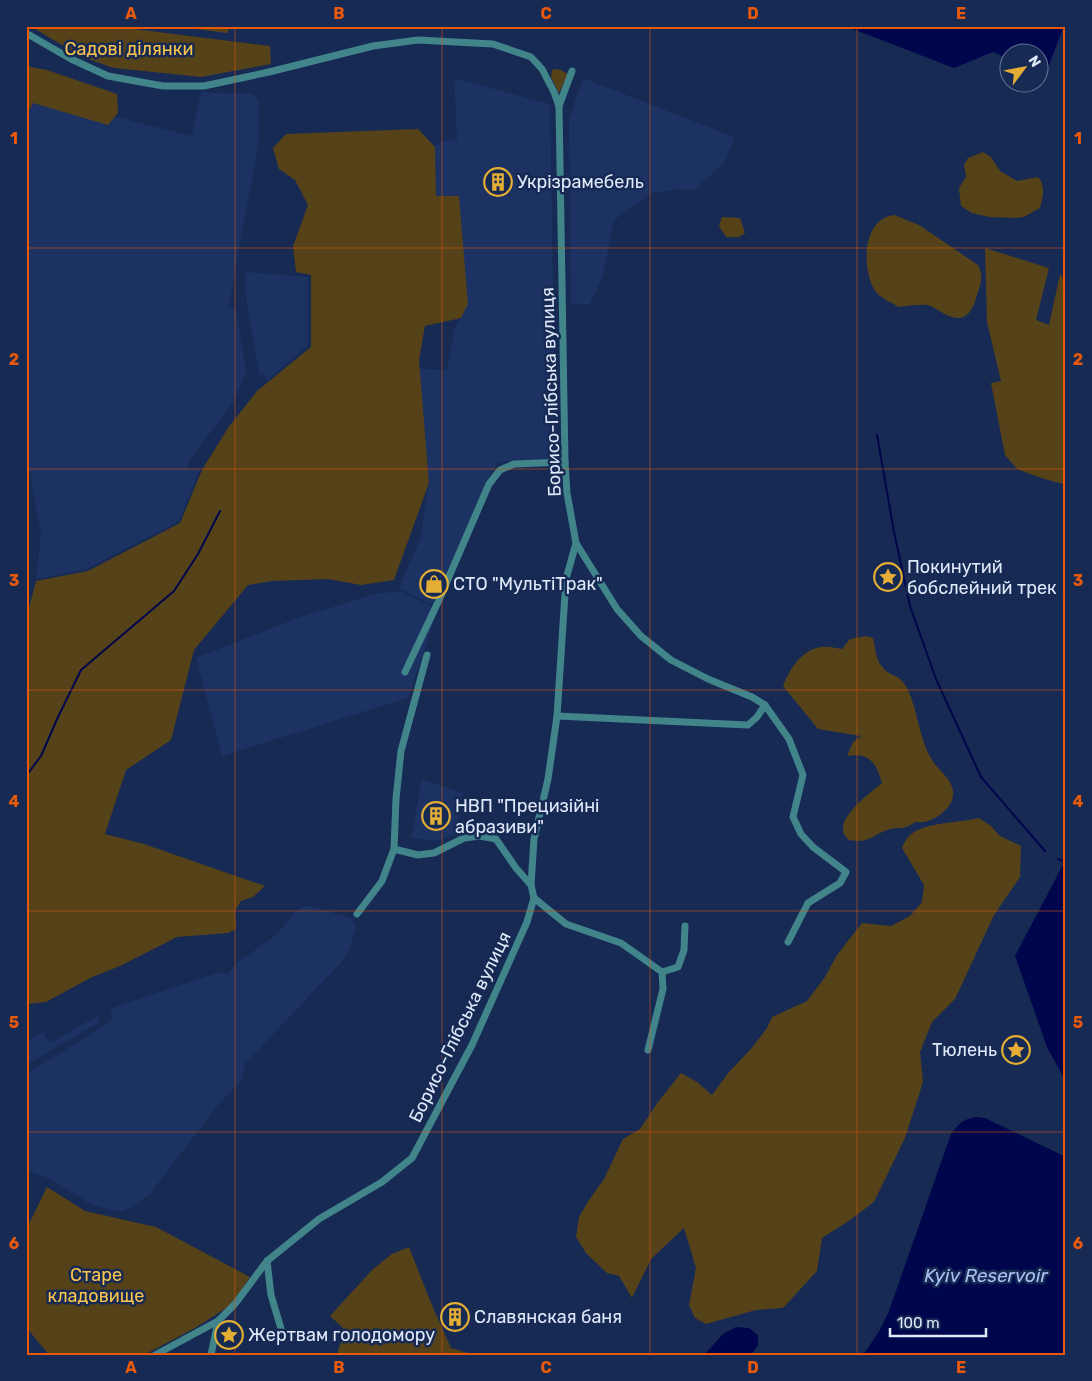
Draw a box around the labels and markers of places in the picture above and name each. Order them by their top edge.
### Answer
building icon: Укрізрамебель [483,167,513,197]
place label: Укрізрамебель [517,171,644,193]
place label: Покинутий бобслейний трек [907,556,1057,599]
place icon: Покинутий бобслейний трек [873,562,903,592]
shop icon: СТО "МультіТрак" [419,569,449,599]
place label: СТО "МультіТрак" [453,573,603,595]
place label: НВП "Прецизійні абразиви" [455,795,599,838]
building icon: НВП "Прецизійні абразиви" [421,801,451,831]
place icon: Тюлень [1001,1035,1031,1065]
place label: Тюлень [932,1039,997,1061]
building icon: Славянская баня [440,1302,470,1332]
place label: Славянская баня [474,1306,622,1328]
place icon: Жертвам голодомору [214,1320,244,1350]
place label: Жертвам голодомору [248,1324,435,1346]

